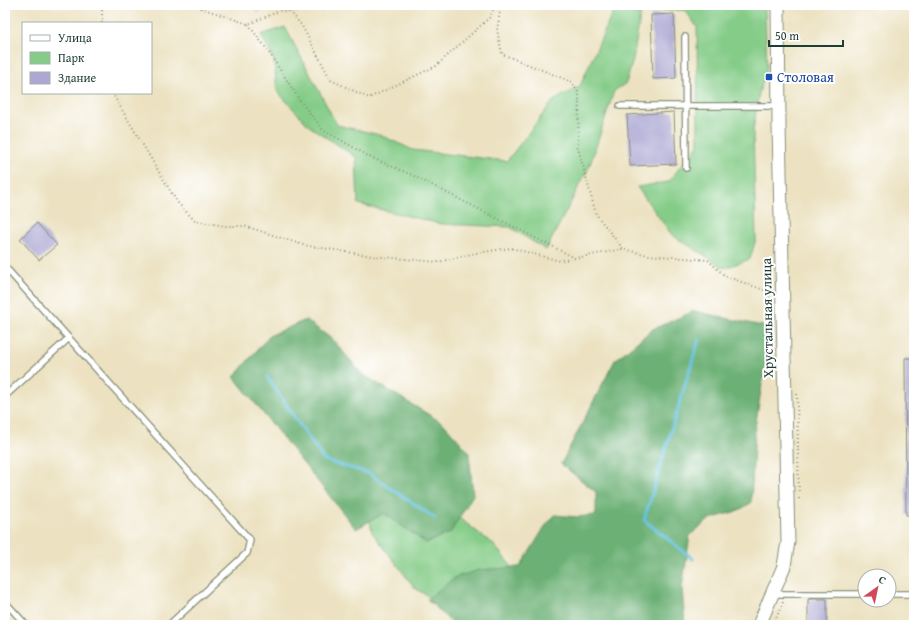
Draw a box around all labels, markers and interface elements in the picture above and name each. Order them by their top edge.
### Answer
legend [22,22,152,94]
scale bar [769,22,843,48]
text: 50 m [775,27,799,44]
text: Улица [58,29,92,46]
text: Парк [58,49,85,66]
place label: Столовая [777,67,834,87]
text: Здание [58,69,97,86]
marker: Столовая [764,72,774,82]
street label: Хрустальная улица [756,257,778,378]
north arrow [857,568,897,608]
text: С [875,571,889,588]

